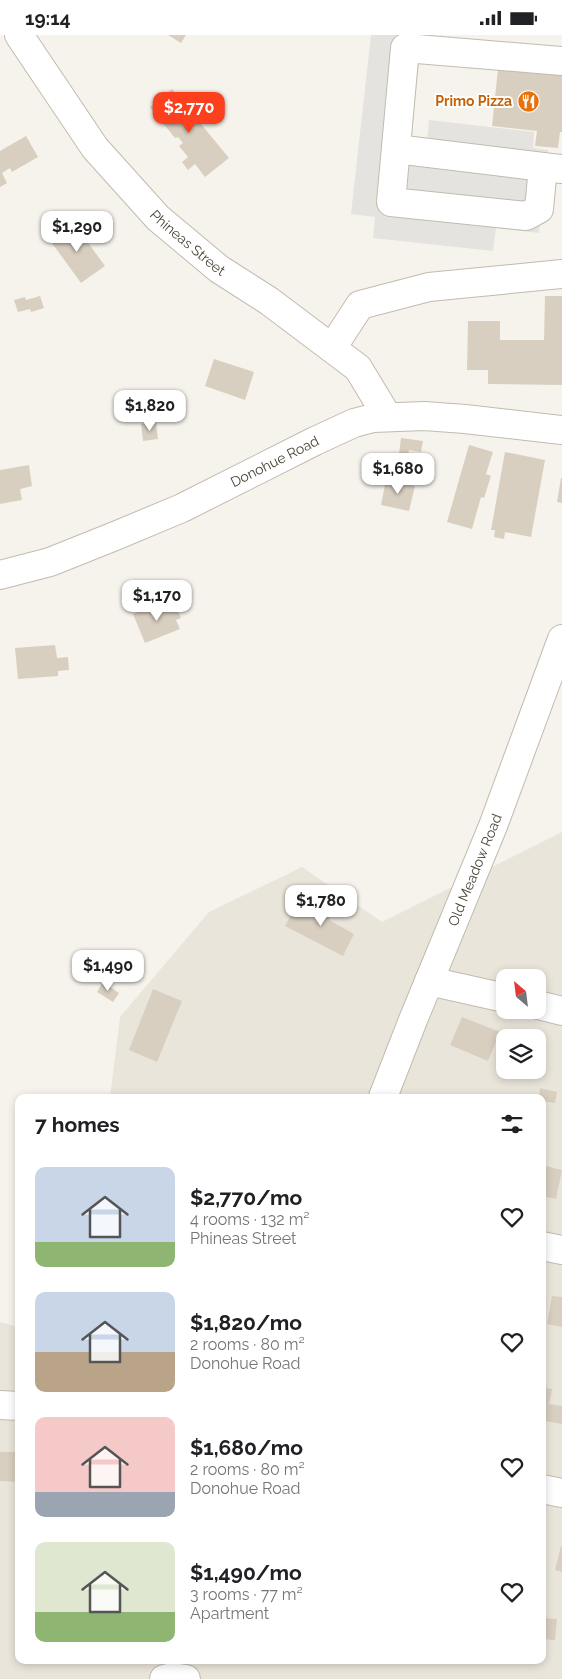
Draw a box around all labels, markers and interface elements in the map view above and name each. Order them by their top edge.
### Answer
text: 19:14 [25,7,71,29]
restaurant icon: Primo Pizza [516,89,540,113]
pin: $2,770 [148,91,230,134]
place label: Primo Pizza [435,93,512,109]
text: $2,770 [164,98,214,117]
street label: Phineas Street [147,207,228,279]
pin: $1,290 [36,211,118,253]
text: $1,290 [52,217,102,236]
pin: $1,820 [109,389,191,432]
text: $1,820 [125,396,175,415]
street label: Donohue Road [228,432,321,490]
pin: $1,680 [357,453,439,495]
text: $1,680 [373,459,423,478]
pin: $1,170 [116,579,198,622]
text: $1,170 [133,586,181,605]
street label: Old Meadow Road [445,812,505,928]
pin: $1,780 [280,885,362,927]
text: $1,780 [296,891,346,910]
pin: $1,490 [67,949,149,992]
text: $1,490 [83,956,133,975]
north arrow [496,969,546,1019]
map controls [496,969,546,1079]
button: layers [496,1029,546,1079]
icon: filters [498,1110,526,1138]
text: 7 homes [35,1112,120,1137]
text: $2,770/mo [190,1185,302,1210]
icon: home [75,1187,135,1247]
icon: heart [498,1203,526,1231]
text: 4 rooms · 132 m² [190,1210,310,1229]
text: Phineas Street [190,1229,296,1248]
text: $1,820/mo [190,1310,302,1335]
icon: home [75,1312,135,1372]
icon: heart [498,1328,526,1356]
text: 2 rooms · 80 m² [190,1335,305,1354]
text: Donohue Road [190,1354,301,1373]
text: $1,680/mo [190,1435,303,1460]
icon: home [75,1437,135,1497]
icon: heart [498,1453,526,1481]
text: 2 rooms · 80 m² [190,1460,305,1479]
text: Donohue Road [190,1479,301,1498]
text: $1,490/mo [190,1560,302,1585]
icon: home [75,1562,135,1622]
icon: heart [498,1578,526,1606]
text: 3 rooms · 77 m² [190,1585,303,1604]
text: Apartment [190,1604,269,1623]

